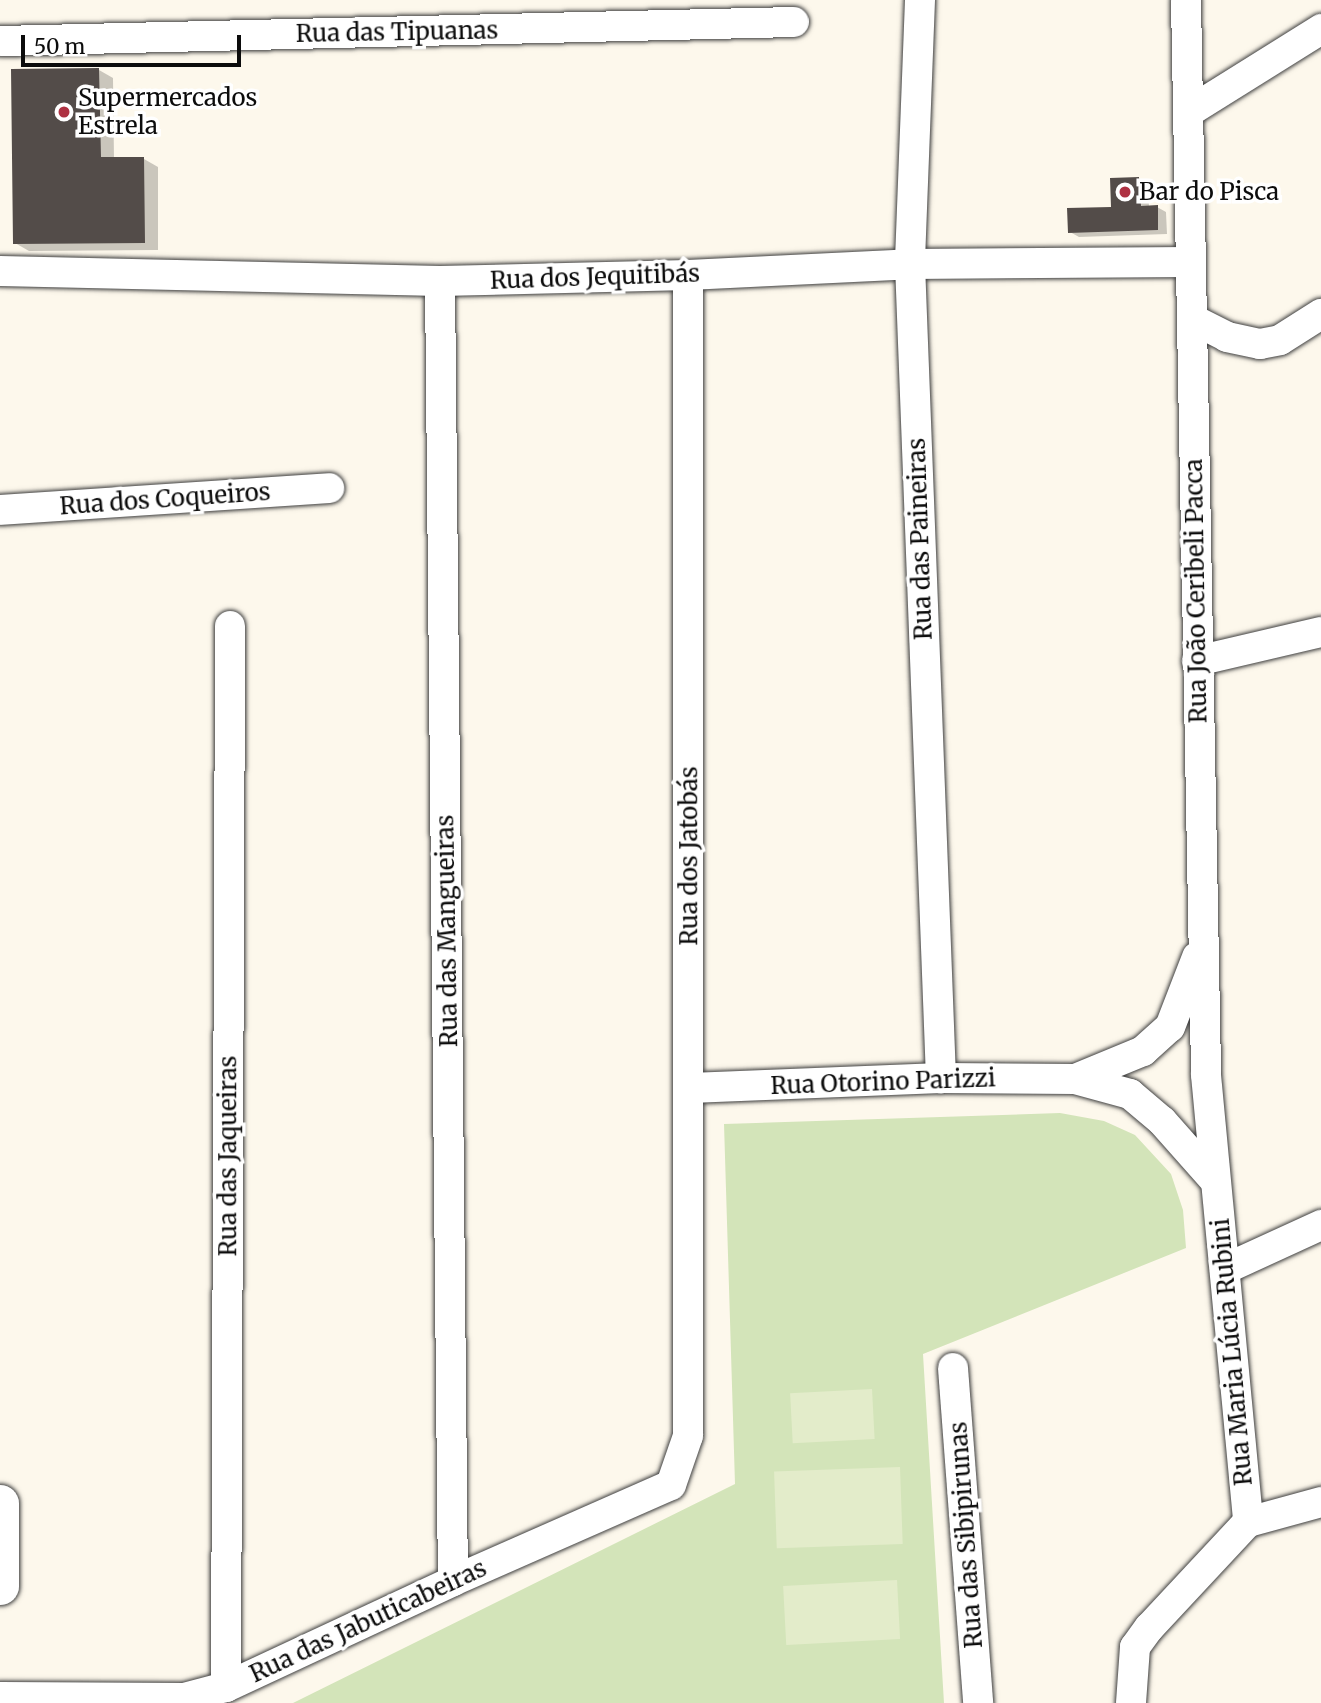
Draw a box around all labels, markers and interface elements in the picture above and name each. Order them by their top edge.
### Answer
street label: Rua das Tipuanas [295,16,499,48]
scale bar [24,21,245,65]
text: 50 m [34,33,85,60]
place label: Supermercados Estrela [78,84,257,140]
marker: Supermercados Estrela [56,104,72,120]
place label: Bar do Pisca [1139,178,1279,206]
marker: Bar do Pisca [1117,184,1133,200]
street label: Rua dos Jequitibás [490,259,700,295]
street label: Rua das Paineiras [902,437,938,641]
street label: Rua João Ceribeli Pacca [1179,458,1213,724]
street label: Rua dos Coqueiros [59,477,271,521]
street label: Rua dos Jatobás [675,766,703,946]
street label: Rua das Mangueiras [431,815,463,1047]
street label: Rua das Jaqueiras [214,1056,242,1256]
street label: Rua Otorino Parizzi [770,1064,996,1100]
street label: Rua Maria Lúcia Rubini [1206,1217,1258,1487]
street label: Rua das Sibipirunas [944,1421,988,1649]
street label: Rua das Jabuticabeiras [245,1553,491,1689]

